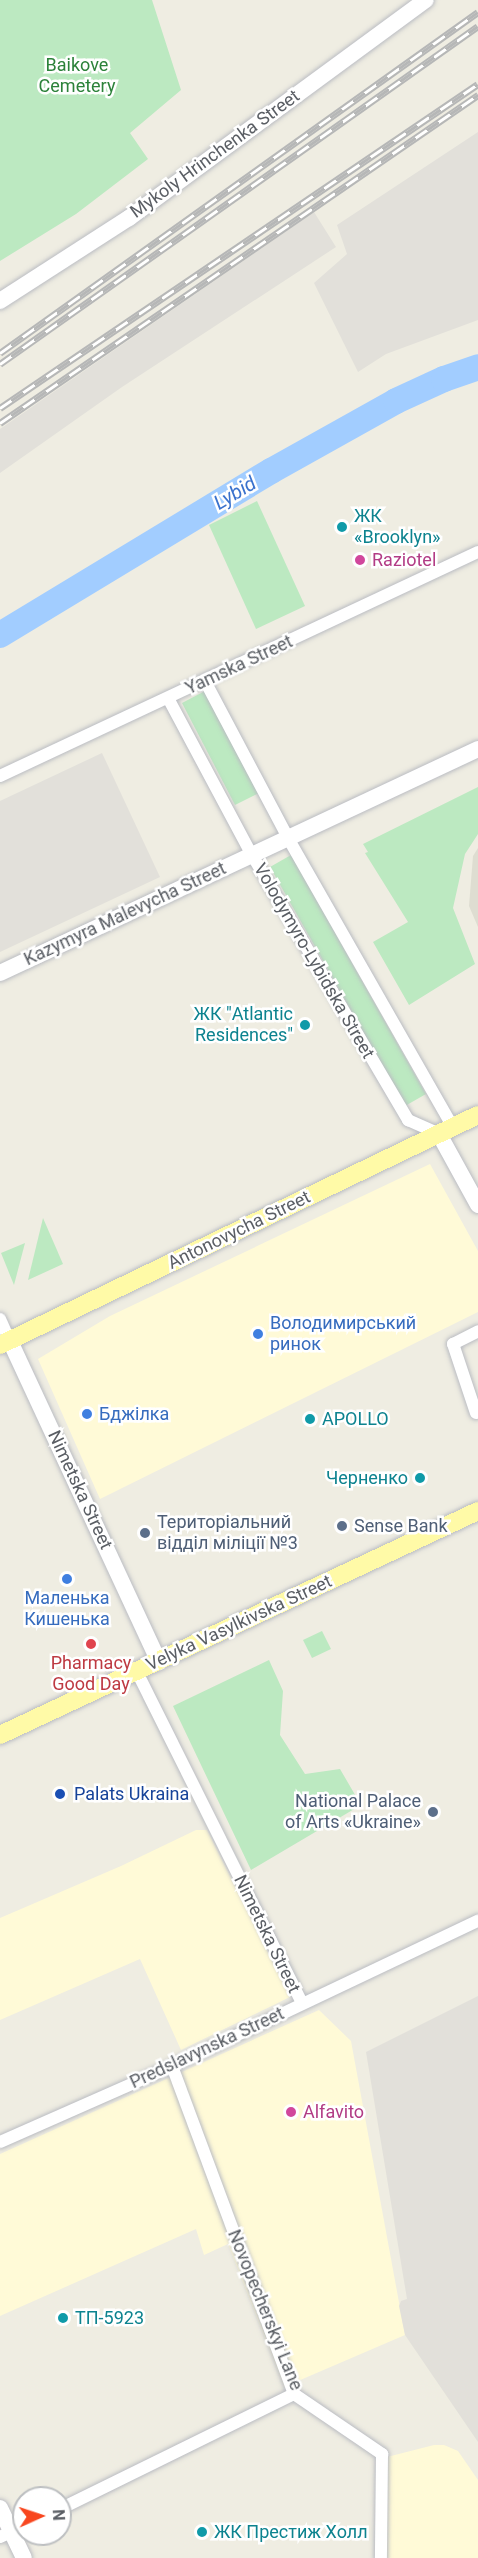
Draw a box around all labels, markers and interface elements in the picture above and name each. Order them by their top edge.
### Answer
park label: Baikove Cemetery [39,55,115,98]
street label: Mykoly Hrinchenka Street [126,85,304,223]
water label: Lybid [210,471,260,515]
place label: ЖК «Brooklyn» [354,506,441,548]
marker: ЖК «Brooklyn» [335,520,349,534]
place label: Raziotel [372,549,436,571]
marker: Raziotel [353,553,367,567]
street label: Yamska Street [182,631,296,699]
street label: Kazymyra Malevycha Street [21,858,229,970]
street label: Volodymyro-Lybidska Street [249,860,379,1062]
place label: ЖК "Atlantic Residences" [195,1004,293,1046]
marker: ЖК "Atlantic Residences" [298,1018,312,1032]
street label: Antonovycha Street [164,1186,314,1274]
place label: Володимирський ринок [270,1313,416,1356]
marker: Володимирський ринок [251,1327,265,1341]
place label: Бджілка [99,1403,169,1425]
marker: Бджілка [80,1407,94,1421]
place label: APOLLO [322,1408,389,1430]
marker: APOLLO [303,1412,317,1426]
street label: Nimetska Street [43,1427,117,1553]
place label: Черненко [326,1467,408,1489]
marker: Черненко [413,1471,427,1485]
place label: Територіальний відділ міліції №3 [157,1512,298,1555]
place label: Sense Bank [354,1515,448,1537]
marker: Sense Bank [335,1519,349,1533]
marker: Територіальний відділ міліції №3 [138,1526,152,1540]
street label: Velyka Vasylkivska Street [143,1570,335,1676]
marker: Маленька Кишенька [60,1572,74,1586]
place label: Маленька Кишенька [24,1588,110,1630]
marker: Pharmacy Good Day [84,1637,98,1651]
place label: Pharmacy Good Day [51,1653,131,1696]
place label: Palats Ukraina [74,1783,189,1805]
marker: Palats Ukraina [51,1785,69,1803]
place label: National Palace of Arts «Ukraine» [285,1791,421,1834]
marker: National Palace of Arts «Ukraine» [426,1805,440,1819]
street label: Nimetska Street [229,1871,305,1997]
street label: Predslavynska Street [126,2003,288,2093]
place label: Alfavito [303,2101,364,2123]
marker: Alfavito [284,2105,298,2119]
street label: Novopecherskyi Lane [223,2227,307,2393]
place label: ТП-5923 [75,2307,144,2329]
marker: ТП-5923 [56,2311,70,2325]
north arrow [12,2486,72,2546]
text: N [49,2509,68,2521]
place label: ЖК Престиж Холл [214,2521,368,2543]
marker: ЖК Престиж Холл [195,2525,209,2539]

